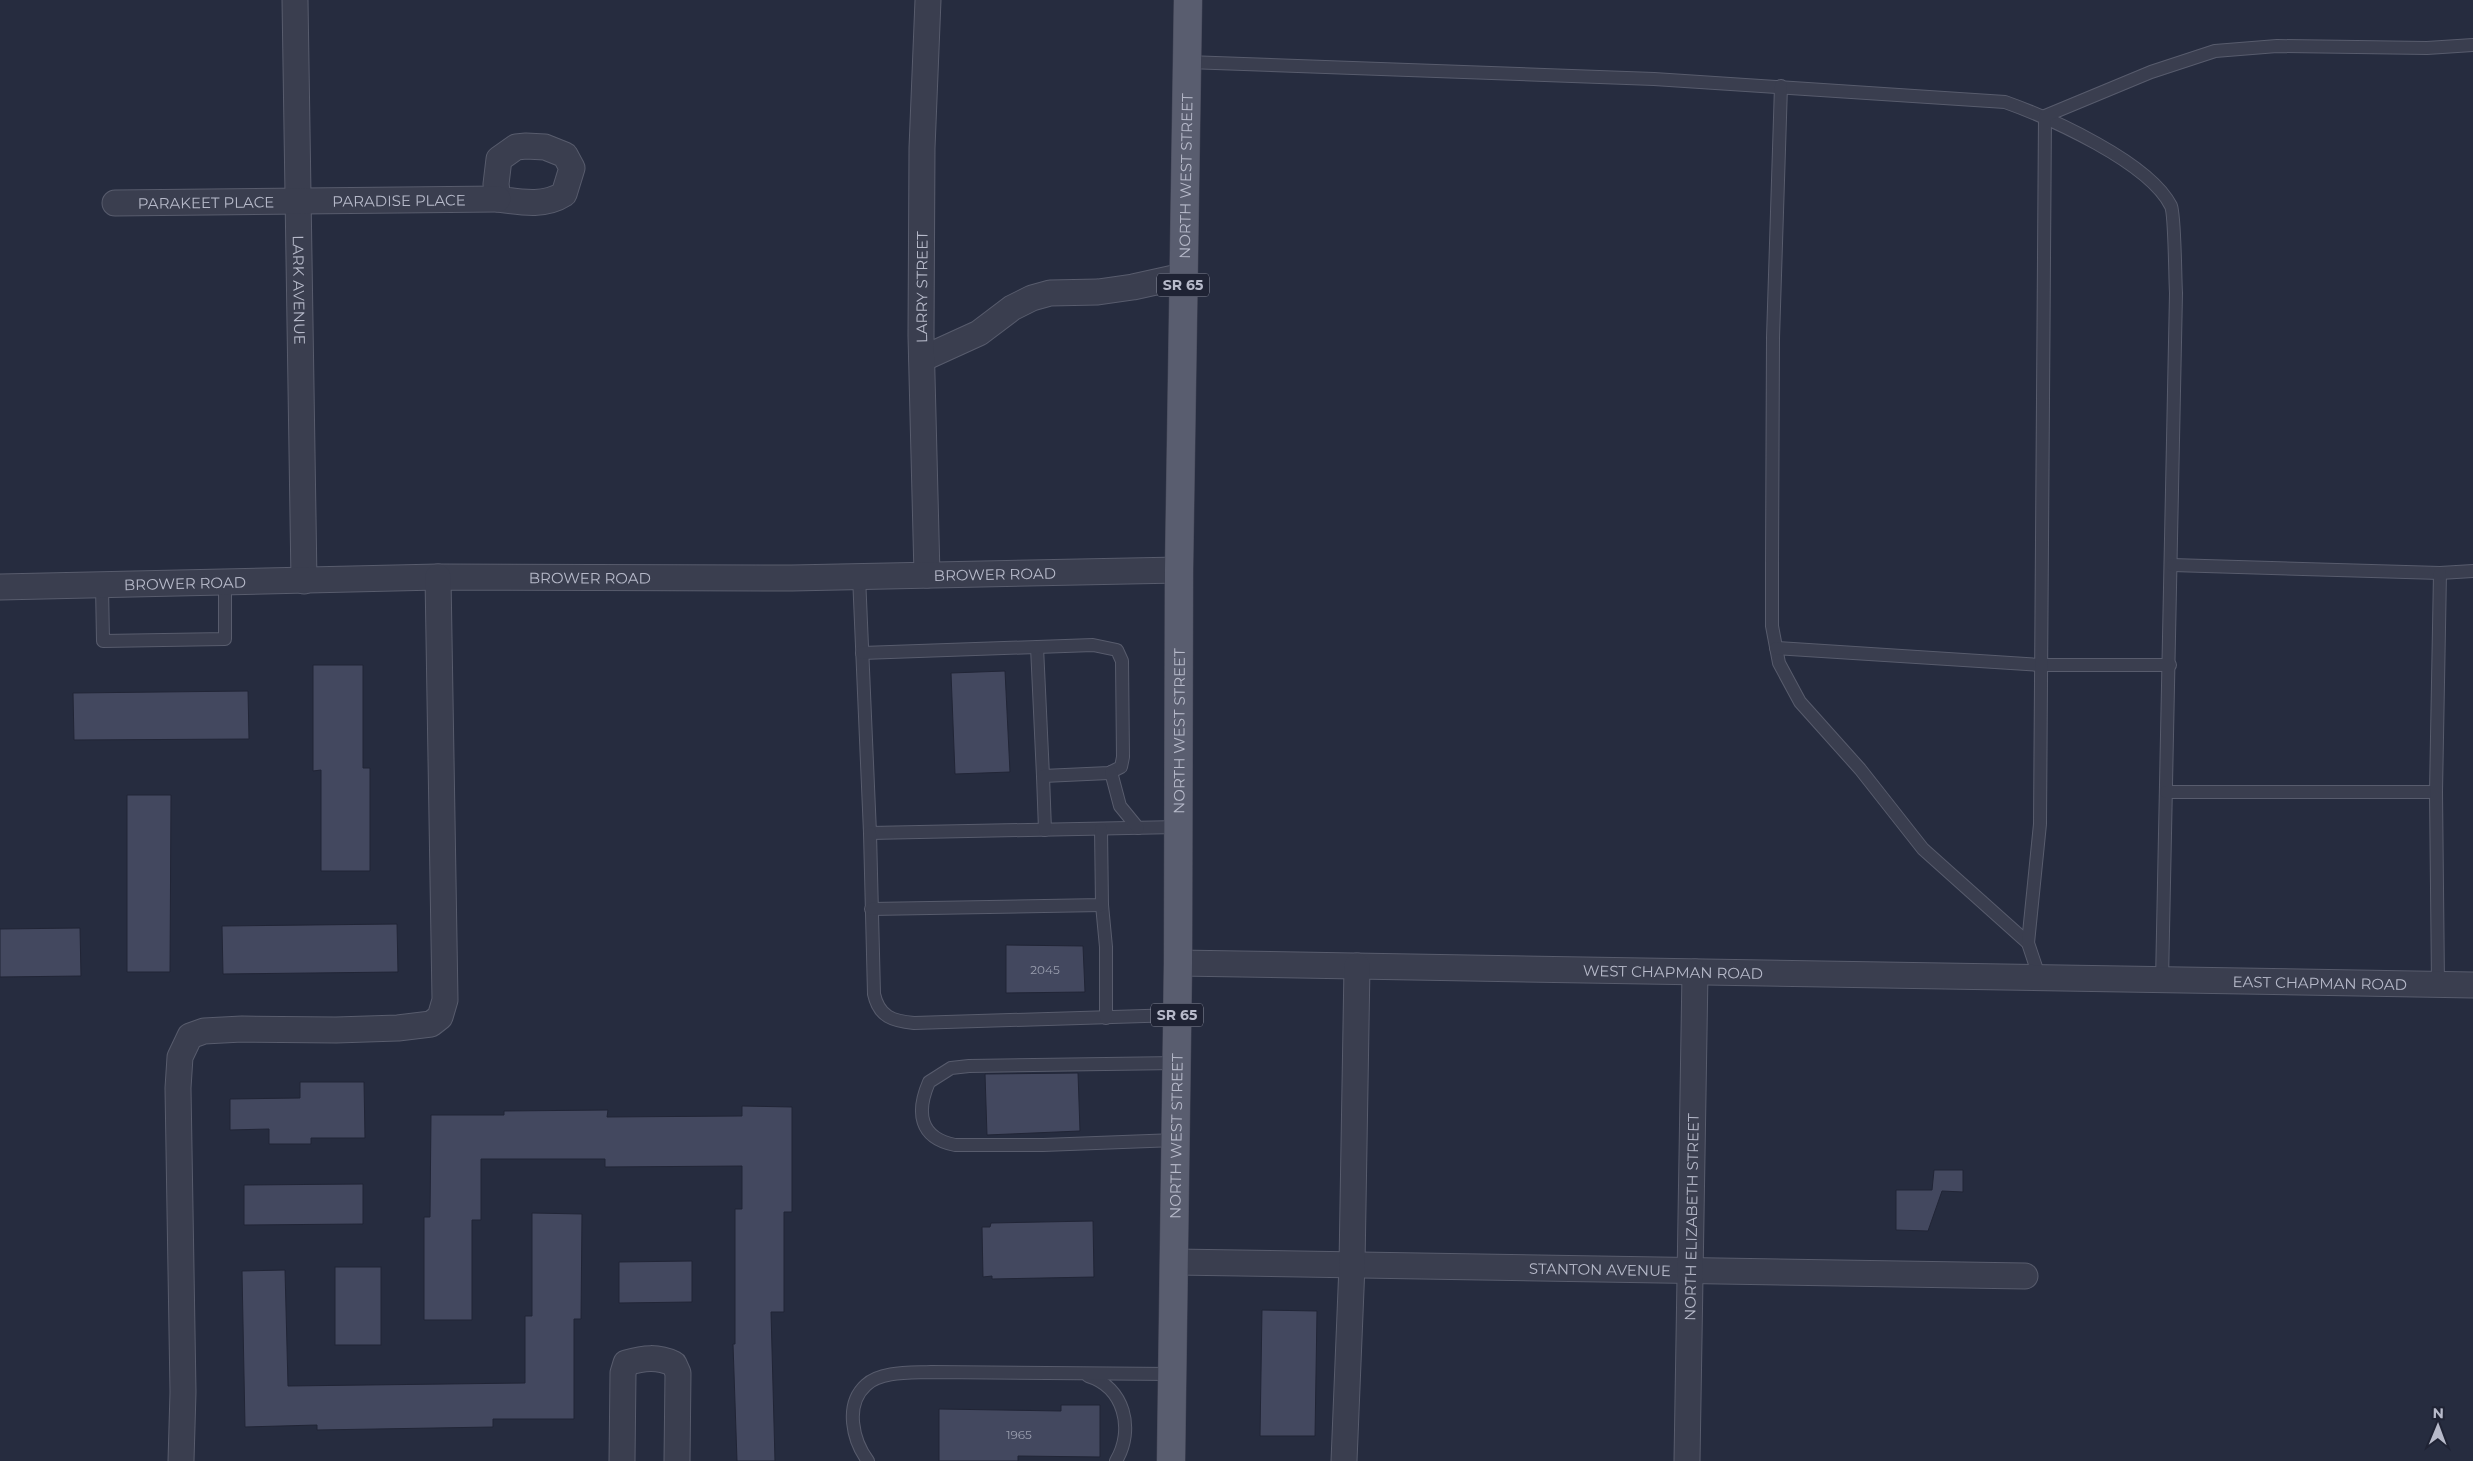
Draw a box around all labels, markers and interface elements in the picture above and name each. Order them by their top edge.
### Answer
street label: NORTH WEST STREET [1174,93,1196,259]
street label: PARADISE PLACE [332,190,466,210]
street label: PARAKEET PLACE [138,192,274,212]
street label: LARRY STREET [911,231,931,343]
street label: LARK AVENUE [289,235,310,345]
road number: SR 65 [1157,274,1209,296]
street label: BROWER ROAD [934,563,1056,585]
street label: BROWER ROAD [529,568,651,587]
street label: BROWER ROAD [124,572,246,594]
street label: NORTH WEST STREET [1169,648,1188,814]
street label: WEST CHAPMAN ROAD [1583,960,1763,982]
house number: 2045 [1030,962,1060,977]
street label: EAST CHAPMAN ROAD [2232,971,2407,993]
road number: SR 65 [1151,1004,1203,1026]
street label: NORTH WEST STREET [1165,1053,1186,1219]
street label: NORTH ELIZABETH STREET [1680,1113,1702,1321]
street label: STANTON AVENUE [1529,1258,1671,1280]
north arrow [2413,1401,2463,1451]
text: N [2432,1404,2444,1422]
house number: 1965 [1006,1427,1032,1442]

